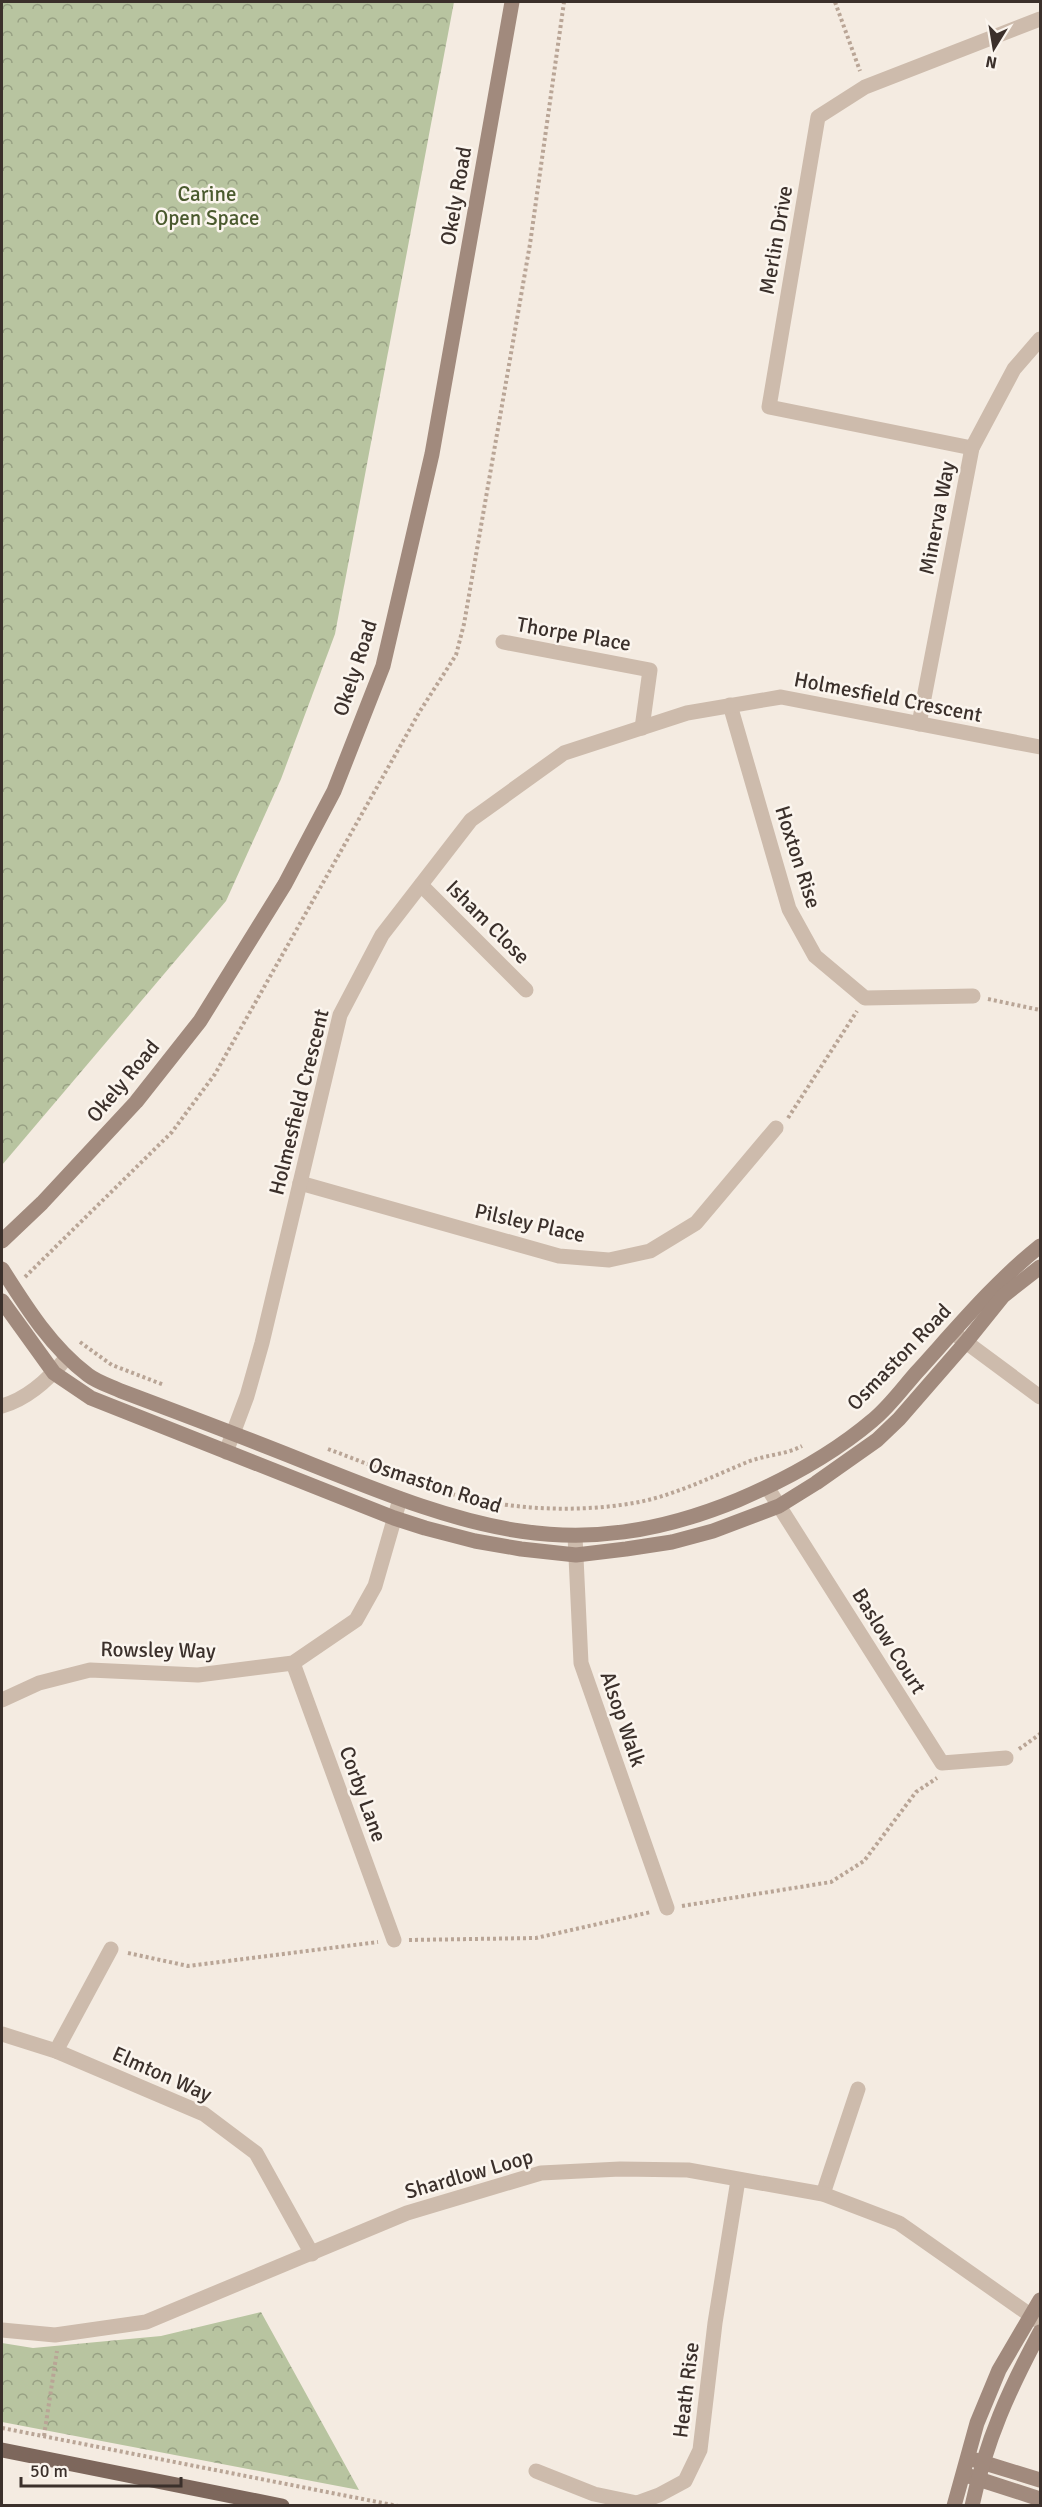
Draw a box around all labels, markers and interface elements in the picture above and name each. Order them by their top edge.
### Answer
north arrow [964,18,1024,78]
text: N [984,51,999,73]
street label: Okely Road [435,145,477,247]
park label: Carine Open Space [154,181,260,231]
street label: Merlin Drive [754,184,798,296]
street label: Minerva Way [913,459,961,577]
street label: Thorpe Place [515,611,633,657]
street label: Okely Road [327,617,383,719]
street label: Holmesfield Crescent [792,666,984,728]
street label: Hoxton Rise [769,802,827,912]
street label: Isham Close [441,875,535,969]
street label: Holmesfield Crescent [263,1006,335,1198]
street label: Okely Road [81,1034,165,1128]
street label: Pilsley Place [472,1198,588,1248]
street label: Osmaston Road [841,1298,957,1416]
street label: Osmaston Road [365,1451,505,1519]
street label: Baslow Court [846,1583,932,1699]
street label: Rowsley Way [100,1636,216,1664]
street label: Alsop Walk [595,1668,652,1771]
street label: Corby Lane [334,1743,392,1845]
street label: Elmton Way [108,2041,216,2108]
street label: Shardlow Loop [402,2143,536,2205]
street label: Heath Rise [667,2341,705,2439]
scale bar [21,2450,182,2488]
text: 50 m [30,2460,68,2482]

